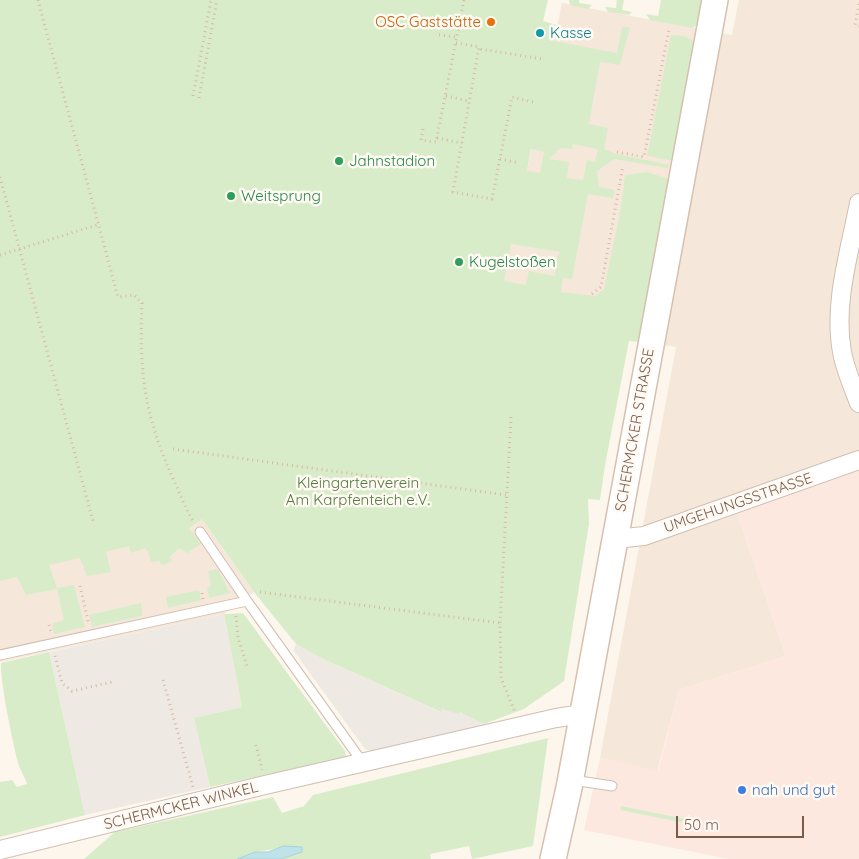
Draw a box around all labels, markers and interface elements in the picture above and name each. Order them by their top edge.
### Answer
place label: OSC Gaststätte [375,13,481,31]
marker: OSC Gaststätte [485,16,497,28]
place label: Kasse [550,24,592,42]
marker: Kasse [534,27,546,39]
place label: Jahnstadion [349,152,435,170]
marker: Jahnstadion [333,155,345,167]
place label: Weitsprung [241,187,321,205]
marker: Weitsprung [225,190,237,202]
place label: Kugelstoßen [469,253,556,271]
marker: Kugelstoßen [453,256,465,268]
street label: SCHERMCKER STRASSE [612,347,658,513]
street label: UMGEHUNGSSTRASSE [661,469,815,537]
park label: Kleingartenverein Am Karpfenteich e.V. [286,474,430,509]
street label: SCHERMCKER WINKEL [102,778,260,834]
place label: nah und gut [752,781,836,799]
marker: nah und gut [736,784,748,796]
scale bar [679,806,806,838]
text: 50 m [684,815,719,834]

